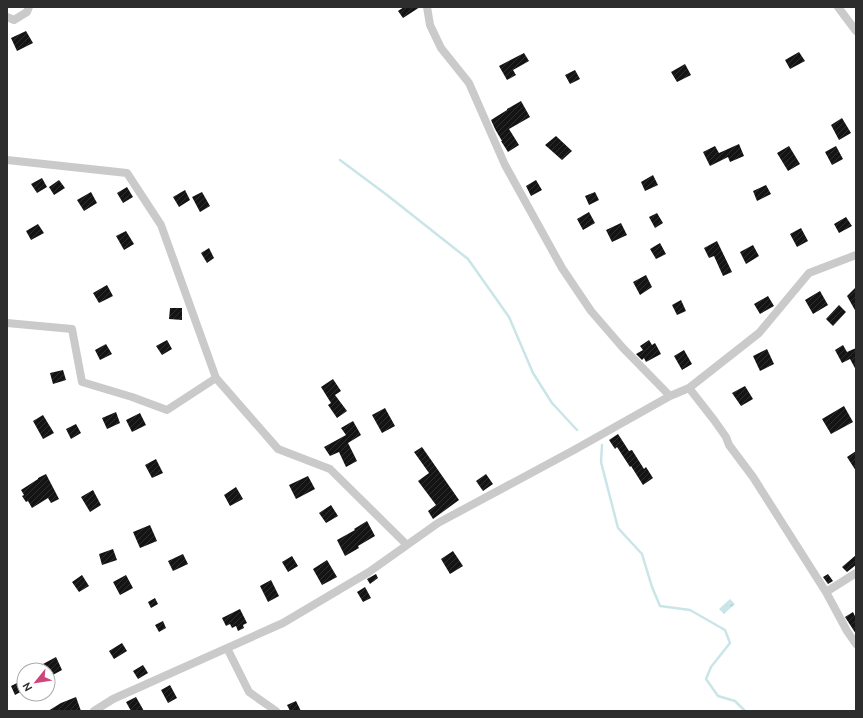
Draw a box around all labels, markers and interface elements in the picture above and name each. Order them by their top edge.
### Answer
north arrow [16,662,56,702]
text: N [20,680,35,694]

